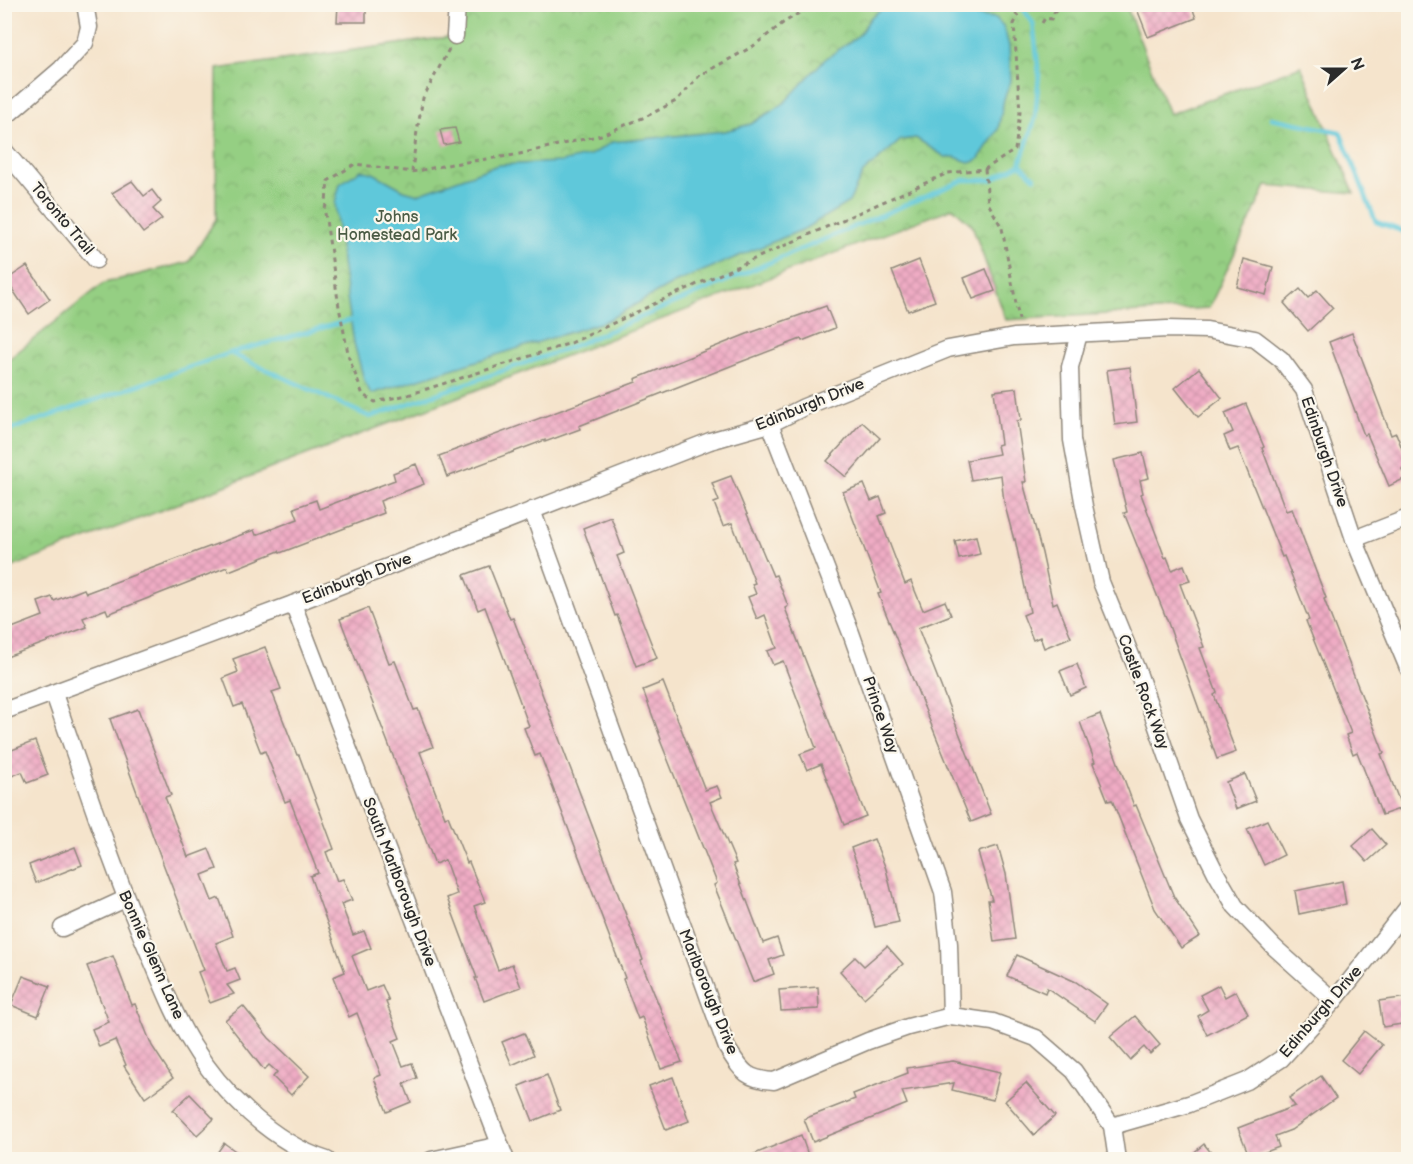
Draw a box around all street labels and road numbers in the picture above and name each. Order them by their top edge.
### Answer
street label: Toronto Trail [26,179,98,259]
street label: Edinburgh Drive [753,374,868,436]
street label: Edinburgh Drive [1296,394,1352,510]
street label: Edinburgh Drive [300,549,415,609]
street label: Castle Rock Way [1113,632,1173,753]
street label: Prince Way [858,674,902,757]
street label: South Marlborough Drive [358,795,440,970]
street label: Bonnie Glenn Lane [114,888,188,1023]
street label: Marlborough Drive [674,926,742,1058]
street label: Edinburgh Drive [1276,962,1367,1062]

